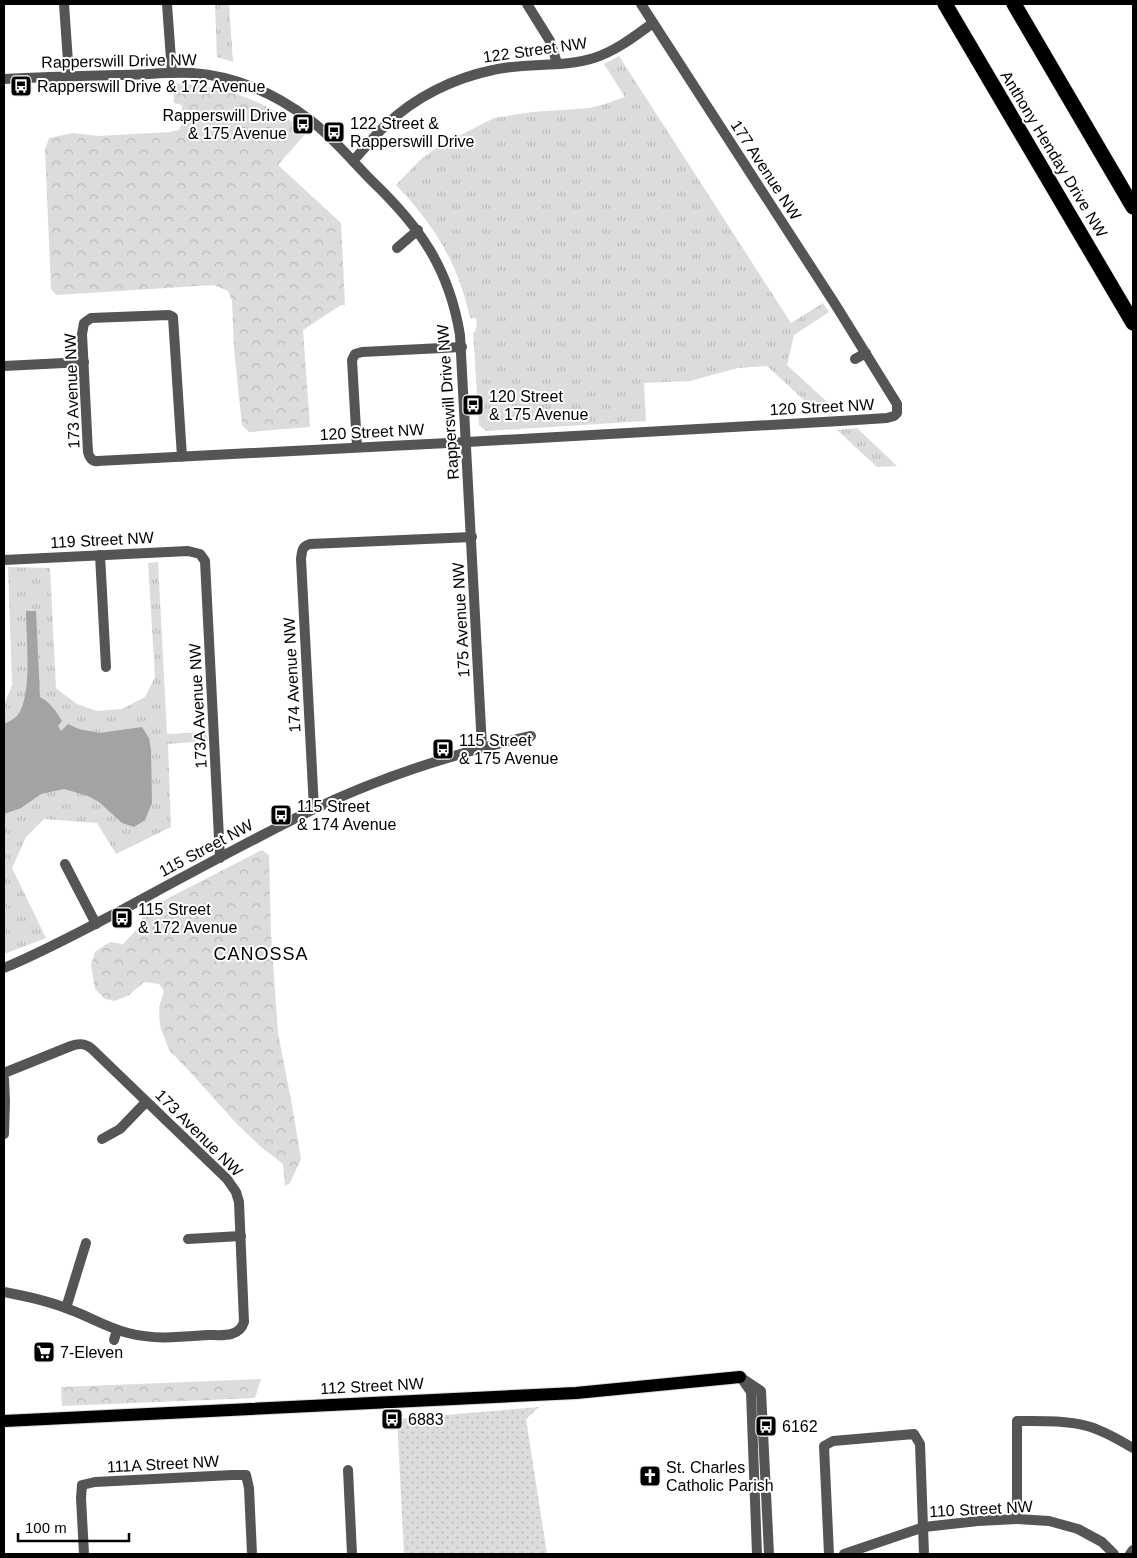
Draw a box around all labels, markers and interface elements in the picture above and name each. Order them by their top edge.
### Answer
street label: 122 Street NW [482,34,589,66]
street label: Rapperswill Drive NW [41,51,198,71]
street label: Anthony Henday Drive NW [997,68,1111,241]
bus stop icon: Rapperswill Drive & 172 Avenue [9,74,33,98]
place label: Rapperswill Drive & 172 Avenue [37,78,265,95]
place label: Rapperswill Drive & 175 Avenue [163,107,287,142]
bus stop icon: Rapperswill Drive & 175 Avenue [291,112,315,136]
place label: 122 Street & Rapperswill Drive [350,115,475,150]
street label: 177 Avenue NW [727,117,805,224]
bus stop icon: 122 Street & Rapperswill Drive [322,120,346,144]
street label: Rapperswill Drive NW [434,323,462,480]
street label: 173 Avenue NW [61,332,83,449]
place label: 120 Street & 175 Avenue [489,388,588,423]
bus stop icon: 120 Street & 175 Avenue [461,393,485,417]
street label: 120 Street NW [769,396,876,418]
street label: 120 Street NW [319,421,426,443]
street label: 119 Street NW [50,529,155,551]
street label: 175 Avenue NW [449,561,473,678]
street label: 174 Avenue NW [280,616,304,733]
street label: 173A Avenue NW [186,642,210,769]
place label: 115 Street & 175 Avenue [459,732,558,767]
bus stop icon: 115 Street & 175 Avenue [431,737,455,761]
place label: 115 Street & 174 Avenue [297,798,396,833]
bus stop icon: 115 Street & 174 Avenue [269,803,293,827]
street label: 115 Street NW [156,816,257,880]
place label: 115 Street & 172 Avenue [138,901,237,936]
bus stop icon: 115 Street & 172 Avenue [110,906,134,930]
district label: CANOSSA [213,944,309,964]
street label: 173 Avenue NW [152,1086,246,1180]
supermarket icon: 7-Eleven [32,1340,56,1364]
place label: 7-Eleven [60,1344,123,1361]
street label: 112 Street NW [320,1375,425,1397]
bus stop icon: 6883 [380,1407,404,1431]
place label: 6883 [408,1411,444,1428]
bus stop icon: 6162 [754,1414,778,1438]
place label: 6162 [782,1418,818,1435]
street label: 111A Street NW [106,1453,220,1475]
place label: St. Charles Catholic Parish [666,1459,774,1494]
church icon: St. Charles Catholic Parish [638,1464,662,1488]
street label: 110 Street NW [929,1498,1034,1520]
scale bar [18,1510,129,1542]
text: 100 m [25,1519,67,1536]

